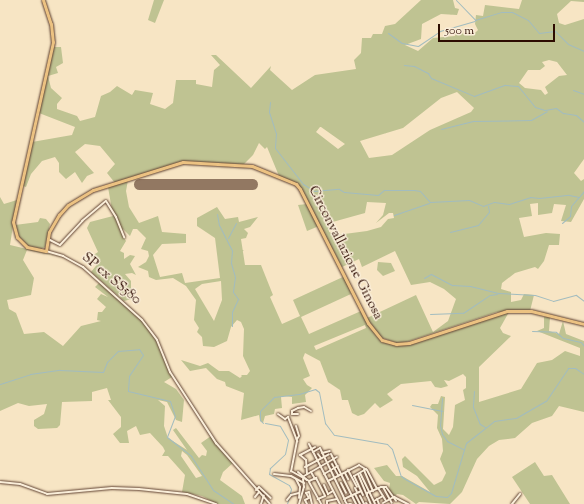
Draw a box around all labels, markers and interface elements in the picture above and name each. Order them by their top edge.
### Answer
scale bar [440,16,557,42]
text: 500 m [445,22,474,40]
street label: Circonvallazione Ginosa [304,183,386,323]
street label: SP ex SS580 [78,249,144,309]

